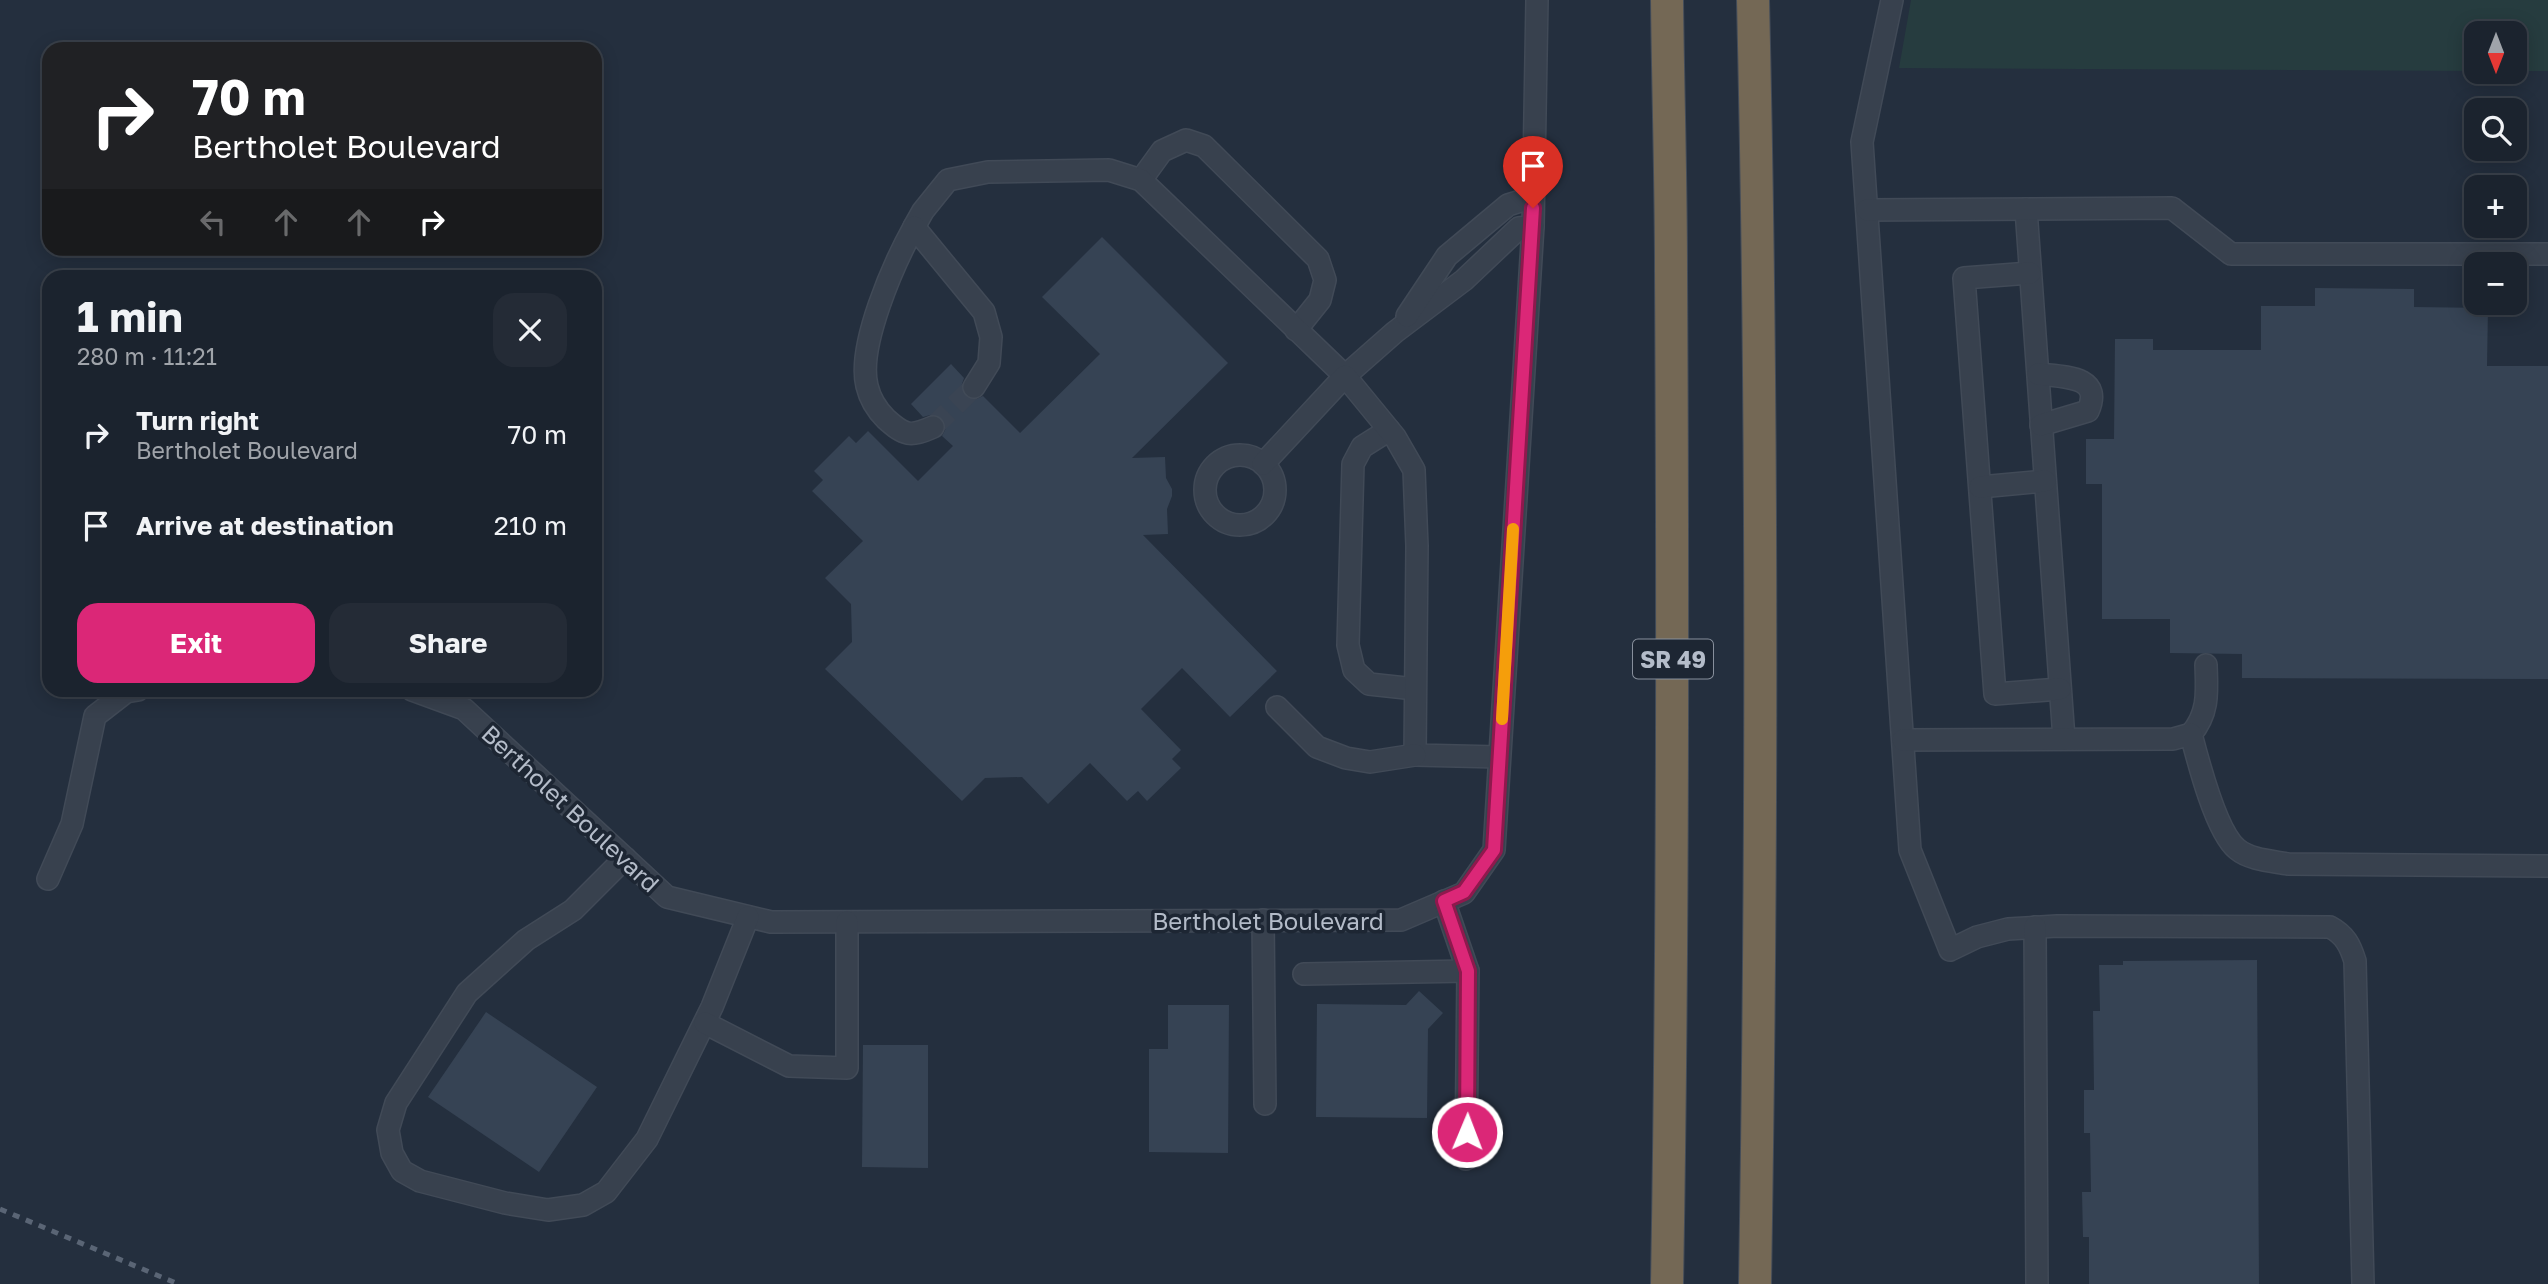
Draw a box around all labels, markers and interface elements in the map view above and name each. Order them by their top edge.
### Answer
north arrow [2464,21,2527,84]
map controls [2464,21,2527,315]
text: 70 m [192,67,306,126]
icon: right [77,70,168,161]
button: search [2464,98,2527,161]
text: Bertholet Boulevard [192,127,501,165]
pin [1503,136,1563,208]
icon: arrive [1514,147,1552,185]
button: + [2464,175,2527,238]
icon: left [194,203,232,241]
icon: ahead [267,203,305,241]
icon: ahead [340,203,378,241]
icon: right [413,203,451,241]
button: − [2464,252,2527,315]
text: 1 min [77,291,183,341]
button: close [493,293,567,367]
text: 280 m · 11:21 [77,342,217,370]
text: Turn right [136,405,259,436]
icon: right [77,416,115,454]
text: 70 m [508,419,567,450]
text: Bertholet Boulevard [136,436,358,464]
icon: arrive [77,507,115,545]
text: Arrive at destination [136,510,394,541]
text: 210 m [494,510,567,541]
button: Exit [77,603,315,683]
button: Share [329,603,567,683]
road number: SR 49 [1633,639,1713,678]
street label: Bertholet Boulevard [476,718,666,898]
street label: Bertholet Boulevard [1152,906,1384,935]
position arrow [1430,1095,1504,1169]

